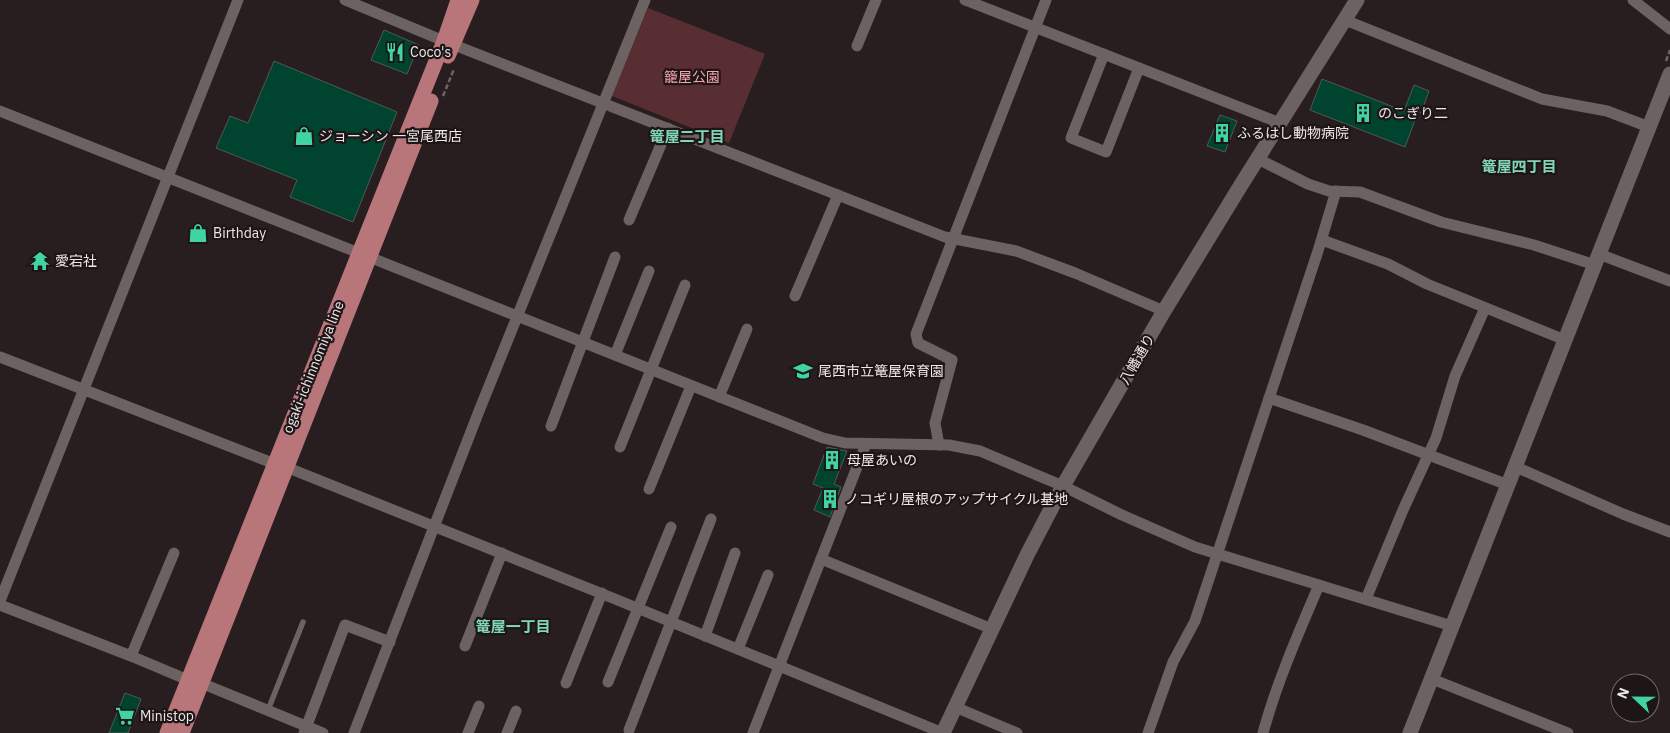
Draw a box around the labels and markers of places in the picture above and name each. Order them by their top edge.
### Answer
restaurant icon: Coco's [384,41,406,63]
place label: Coco's [410,43,451,61]
building icon: のこぎり二 [1352,102,1374,124]
place label: のこぎり二 [1378,104,1448,122]
building icon: ふるはし動物病院 [1211,122,1233,144]
place label: ふるはし動物病院 [1237,124,1349,142]
shop icon: ジョーシン 一宮尾西店 [293,125,315,147]
place label: ジョーシン 一宮尾西店 [319,127,462,145]
shop icon: Birthday [187,222,209,244]
place label: Birthday [213,224,266,242]
temple icon: 愛宕社 [29,250,51,272]
place label: 愛宕社 [55,252,97,270]
school or university icon: 尾西市立篭屋保育園 [792,360,814,382]
place label: 尾西市立篭屋保育園 [818,362,944,380]
building icon: 母屋あいの [821,449,843,471]
place label: 母屋あいの [847,451,917,469]
building icon: ノコギリ屋根のアップサイクル基地 [819,488,841,510]
place label: ノコギリ屋根のアップサイクル基地 [845,490,1068,508]
supermarket icon: Ministop [114,705,136,727]
place label: Ministop [140,707,194,725]

